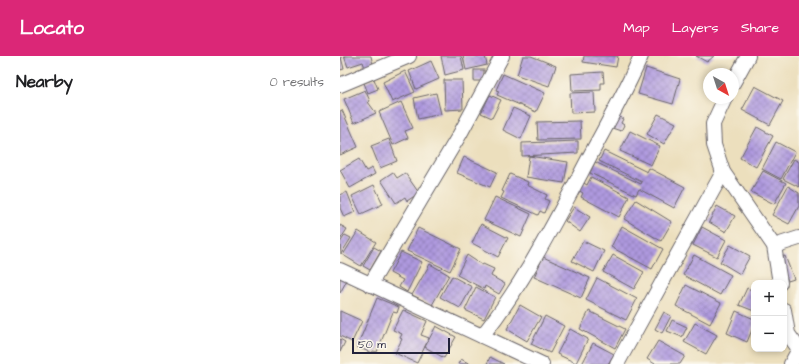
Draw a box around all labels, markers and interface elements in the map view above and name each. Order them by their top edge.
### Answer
text: Locato [20,15,84,42]
text: Map [623,18,650,38]
text: Layers [672,18,719,38]
text: Share [741,18,779,38]
north arrow [703,68,739,104]
text: Nearby [16,70,73,94]
text: 0 results [269,73,324,91]
map controls [751,280,787,352]
button: + [751,280,787,316]
button: − [751,316,787,352]
scale bar [352,336,450,355]
text: 50 m [358,337,386,352]

